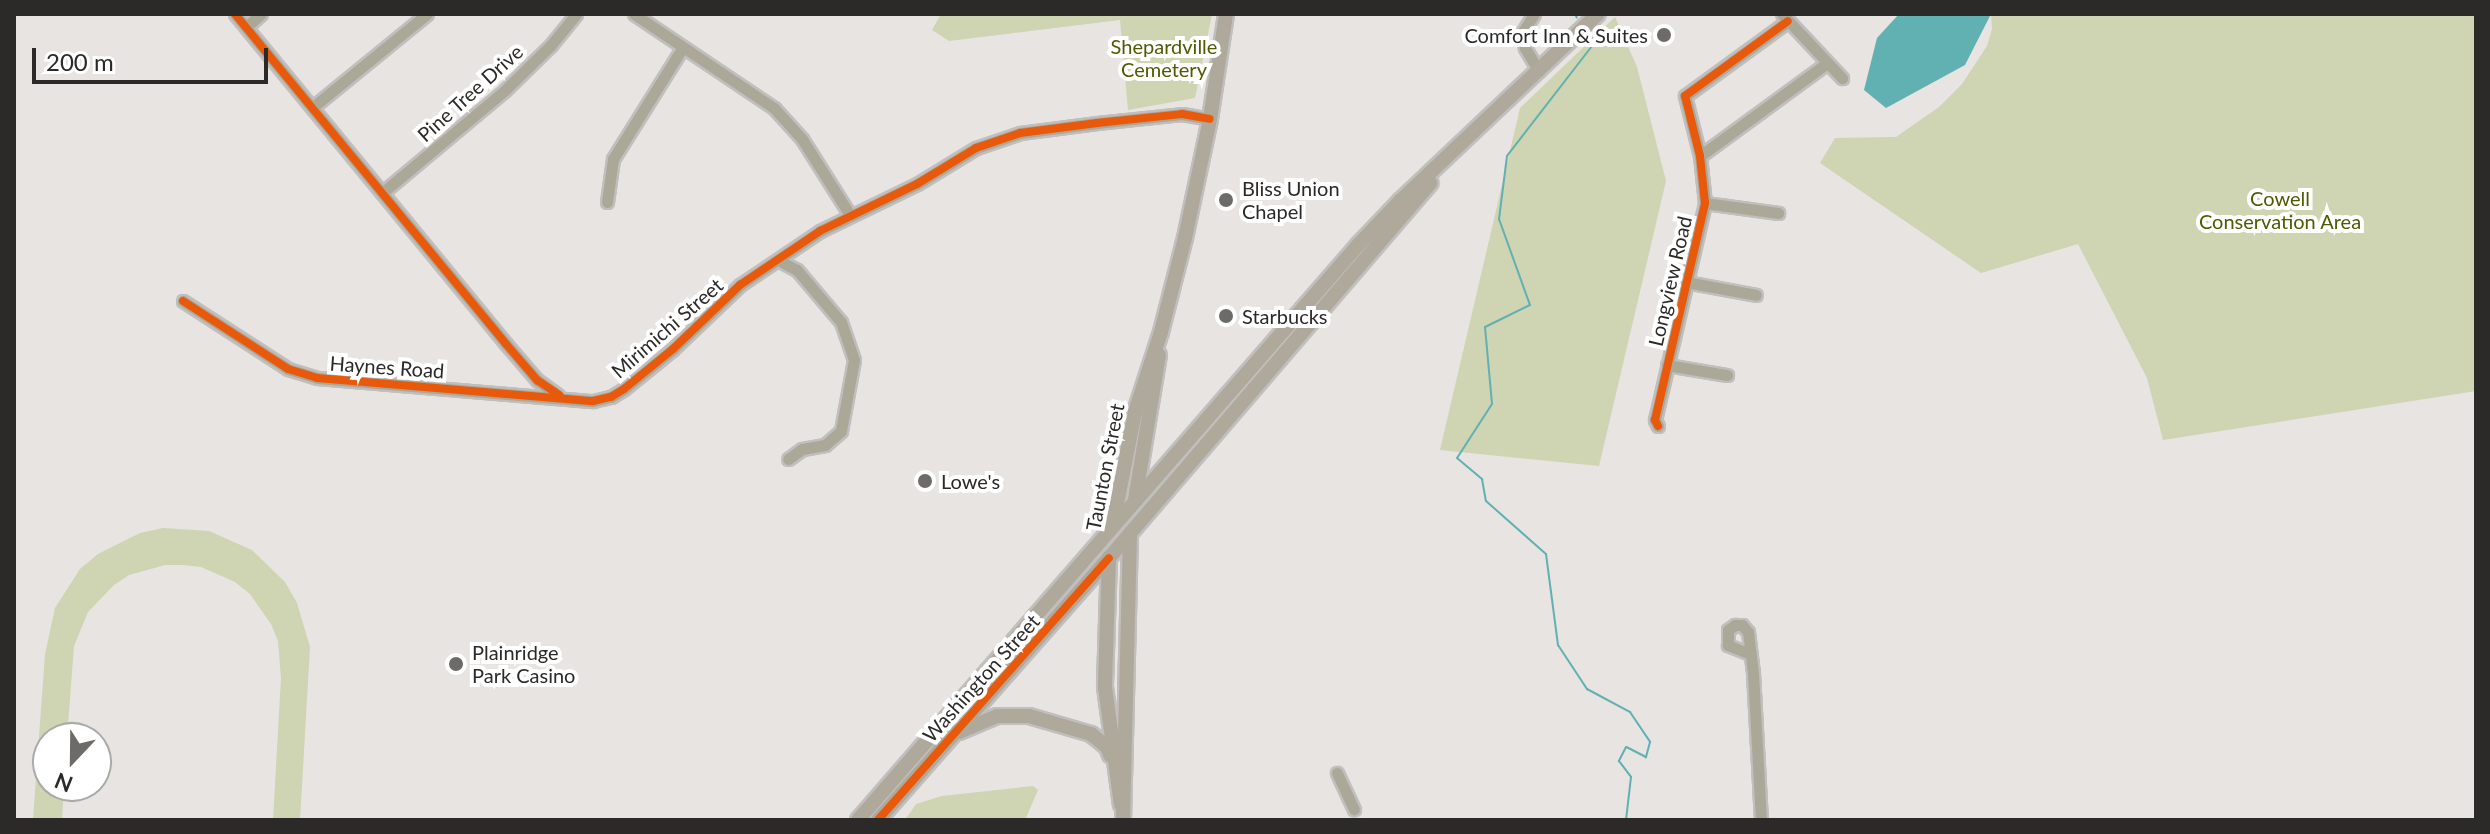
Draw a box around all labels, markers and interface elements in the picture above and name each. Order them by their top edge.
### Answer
place label: Comfort Inn & Suites [1464,23,1648,47]
marker: Comfort Inn & Suites [1655,26,1673,44]
scale bar [36,32,272,82]
park label: Shepardville Cemetery [1111,34,1217,81]
street label: Pine Tree Drive [412,39,528,147]
text: 200 m [46,47,114,76]
place label: Bliss Union Chapel [1242,176,1340,223]
park label: Cowell Conservation Area [2199,187,2361,234]
marker: Bliss Union Chapel [1217,191,1235,209]
street label: Longview Road [1643,213,1697,349]
street label: Mirimichi Street [606,273,728,383]
place label: Starbucks [1242,304,1328,328]
marker: Starbucks [1217,307,1235,325]
street label: Haynes Road [329,351,445,383]
street label: Taunton Street [1081,401,1129,533]
place label: Lowe's [941,469,1000,493]
marker: Lowe's [916,472,934,490]
street label: Washington Street [918,609,1044,747]
place label: Plainridge Park Casino [472,640,575,687]
marker: Plainridge Park Casino [447,655,465,673]
north arrow [32,722,112,802]
text: N [51,767,76,799]

